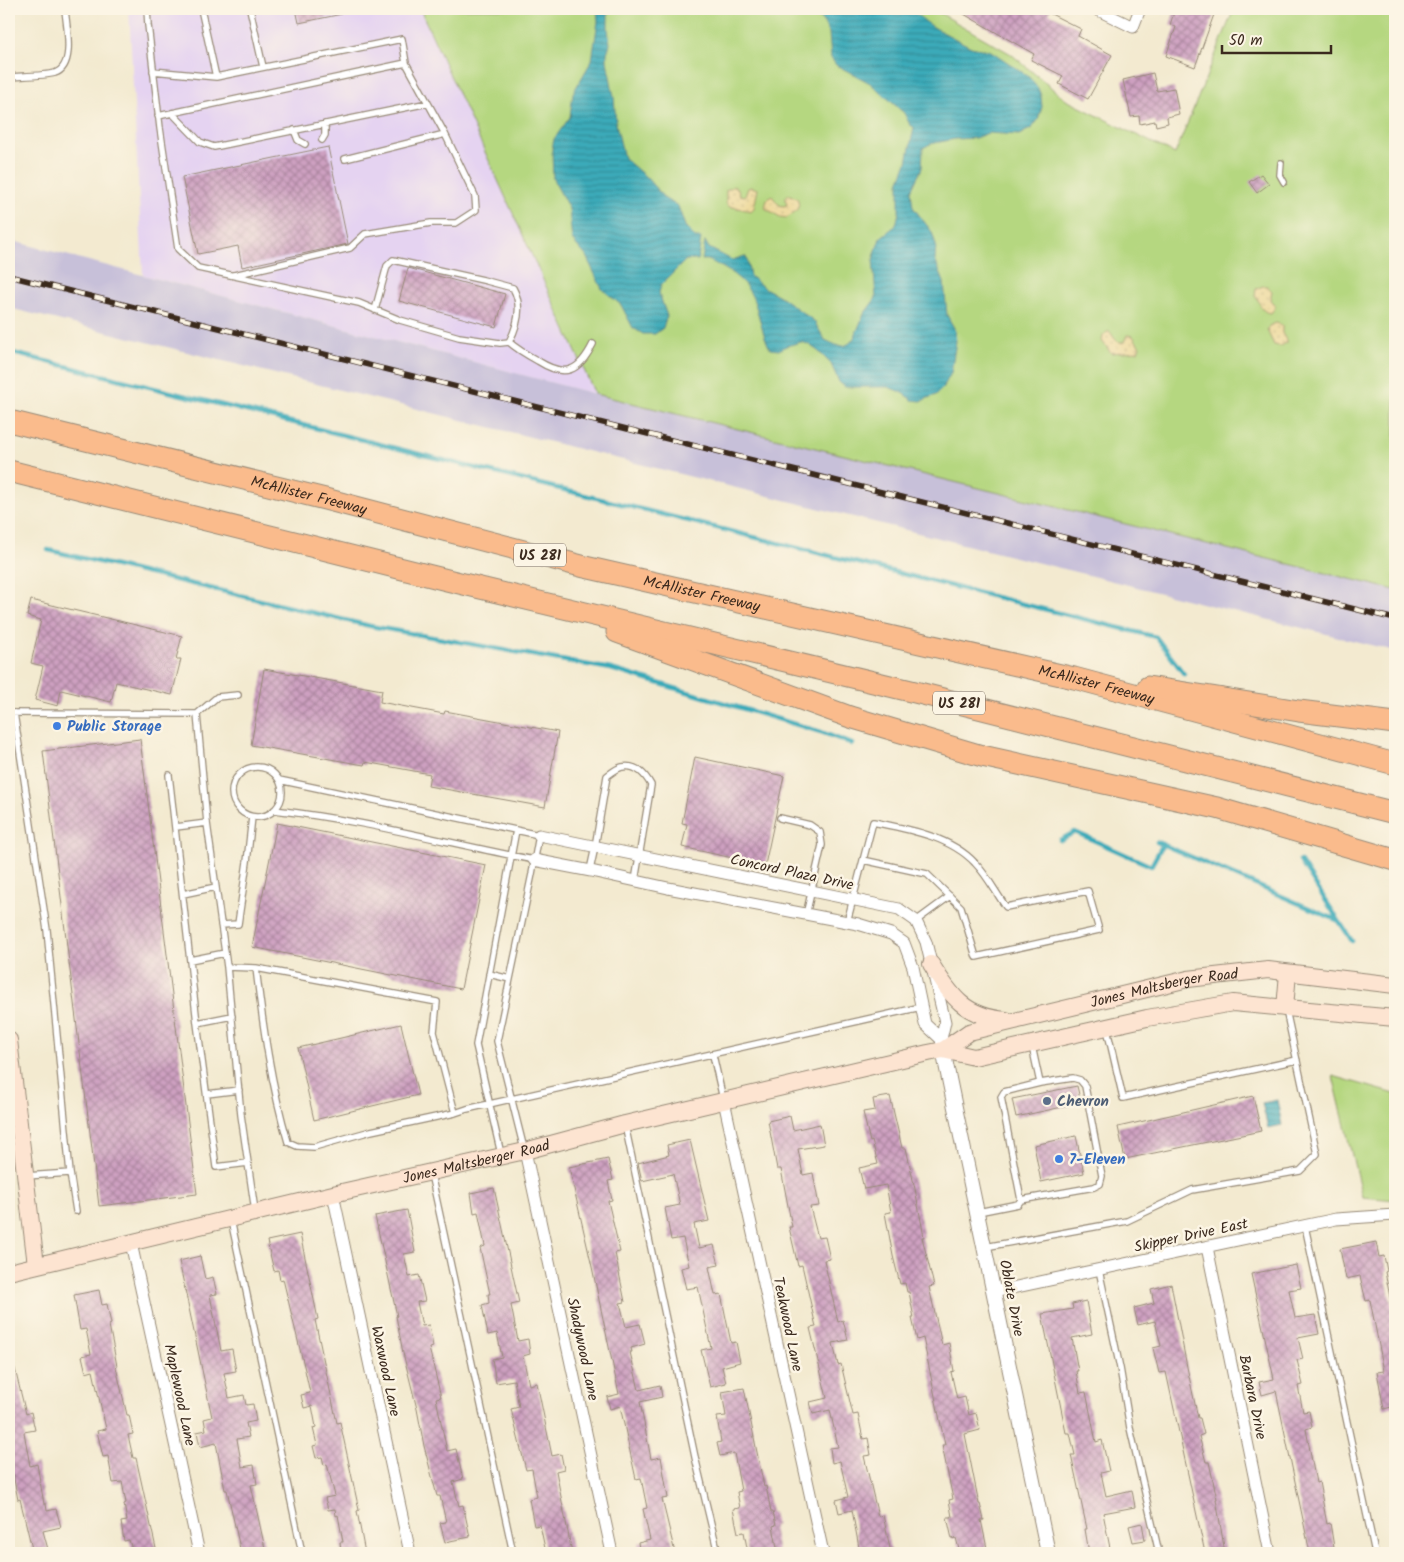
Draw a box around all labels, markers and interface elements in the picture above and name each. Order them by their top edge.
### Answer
scale bar [1222,22,1330,54]
text: 50 m [1229,29,1263,53]
street label: McAllister Freeway [248,470,370,523]
road number: US 281 [514,544,566,566]
street label: McAllister Freeway [641,570,763,620]
street label: McAllister Freeway [1036,659,1158,712]
road number: US 281 [933,691,985,714]
place label: Public Storage [67,715,162,739]
marker: Public Storage [51,720,63,732]
street label: Concord Plaza Drive [728,848,856,898]
street label: Jones Maltsberger Road [1088,962,1240,1015]
place label: Chevron [1057,1090,1109,1114]
marker: Chevron [1041,1095,1053,1107]
street label: Jones Maltsberger Road [400,1134,553,1191]
place label: 7-Eleven [1069,1148,1126,1172]
marker: 7-Eleven [1053,1153,1065,1165]
street label: Skipper Drive East [1132,1212,1251,1260]
street label: Oblate Drive [992,1258,1030,1339]
street label: Teakwood Lane [765,1275,809,1374]
street label: Shadywood Lane [559,1295,605,1403]
street label: Waxwood Lane [364,1324,406,1419]
street label: Maplewood Lane [157,1342,202,1449]
street label: Barbara Drive [1231,1353,1273,1442]

